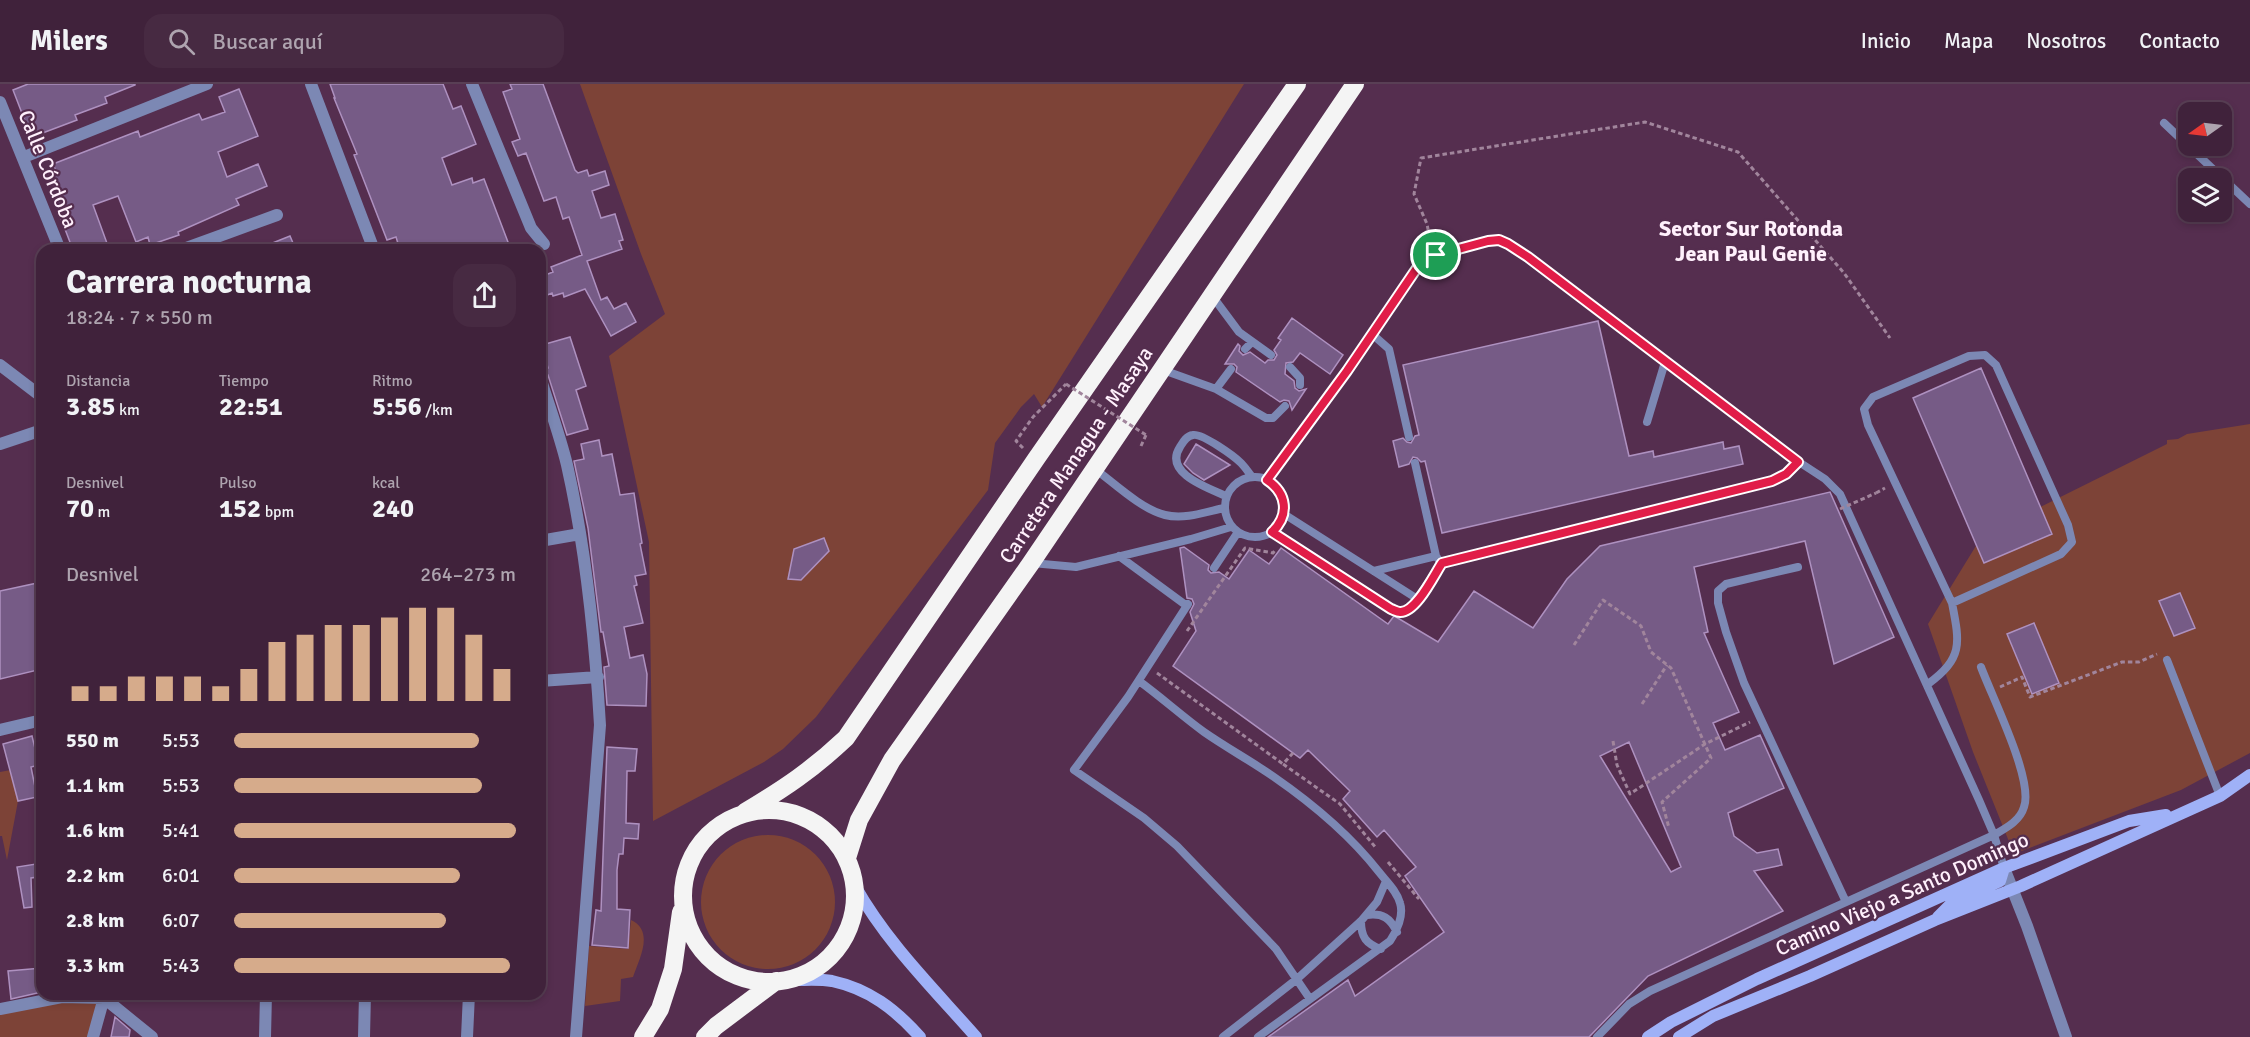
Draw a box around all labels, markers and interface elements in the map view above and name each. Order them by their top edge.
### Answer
search box [144,14,564,68]
text: Milers [30,24,108,58]
icon: search [165,25,198,58]
text: Buscar aquí [213,28,323,55]
text: Inicio [1861,28,1911,54]
text: Mapa [1944,28,1993,54]
text: Nosotros [2026,28,2106,54]
text: Contacto [2139,28,2220,54]
north arrow [2178,102,2232,156]
map controls [2178,102,2232,222]
street label: Calle Córdoba [13,106,83,232]
button: layers [2178,168,2232,222]
district label: Sector Sur Rotonda Jean Paul Genie [1659,215,1843,267]
pin [1410,229,1461,280]
icon: arrive [1419,238,1452,271]
text: Carrera nocturna [66,262,312,303]
button: share [453,264,516,327]
text: 18:24 · 7 × 550 m [66,305,213,330]
street label: Carretera Managua - Masaya [994,342,1158,568]
text: Distancia [66,371,130,391]
text: Tiempo [219,371,269,391]
text: Ritmo [372,371,413,391]
text: 3.85 [66,391,116,423]
text: 22:51 [219,391,283,423]
text: 5:56 [372,391,422,423]
text: km [116,400,140,420]
text: /km [422,400,453,420]
text: Desnivel [66,473,124,493]
text: Pulso [219,473,257,493]
text: kcal [372,473,400,493]
text: 70 [66,493,94,525]
text: 152 [219,493,261,525]
text: 240 [372,493,414,525]
text: m [94,502,110,522]
text: bpm [261,502,294,522]
text: Desnivel [66,562,139,587]
text: 264–273 m [420,562,516,587]
text: 550 m [66,728,119,753]
text: 5:53 [162,728,200,753]
text: 1.1 km [66,773,124,798]
text: 5:53 [162,773,200,798]
text: 1.6 km [66,818,124,843]
text: 5:41 [162,818,200,843]
street label: Camino Viejo a Santo Domingo [1771,826,2033,962]
text: 2.2 km [66,863,124,888]
text: 6:01 [162,863,200,888]
text: 2.8 km [66,908,124,933]
text: 6:07 [162,908,200,933]
text: 3.3 km [66,953,124,978]
text: 5:43 [162,953,200,978]

